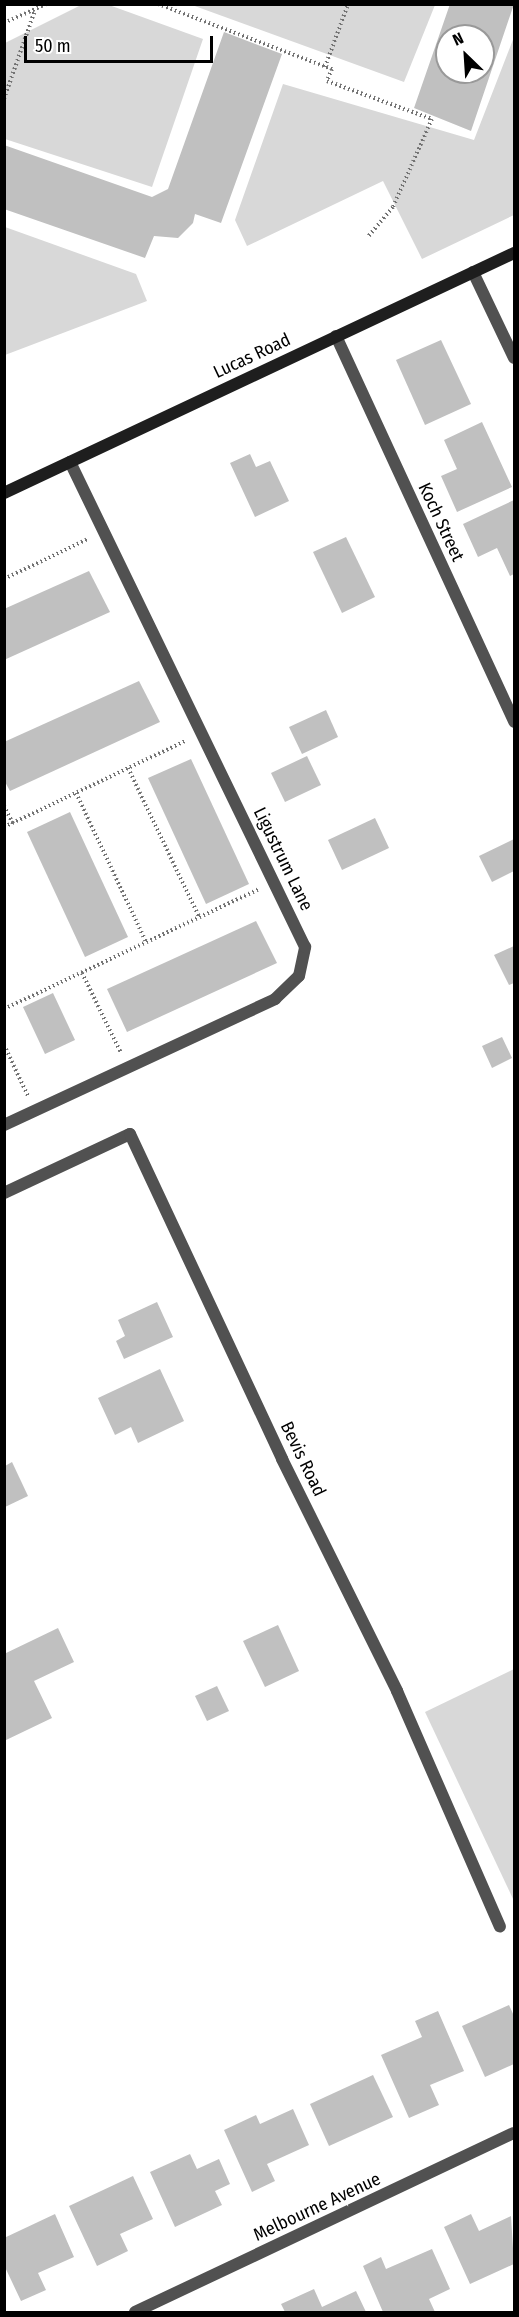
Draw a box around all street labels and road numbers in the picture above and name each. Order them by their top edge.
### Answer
street label: Lucas Road [210,329,294,383]
street label: Koch Street [413,479,469,565]
street label: Ligustrum Lane [249,804,317,914]
street label: Bevis Road [276,1418,330,1500]
street label: Melbourne Avenue [250,2168,384,2246]

